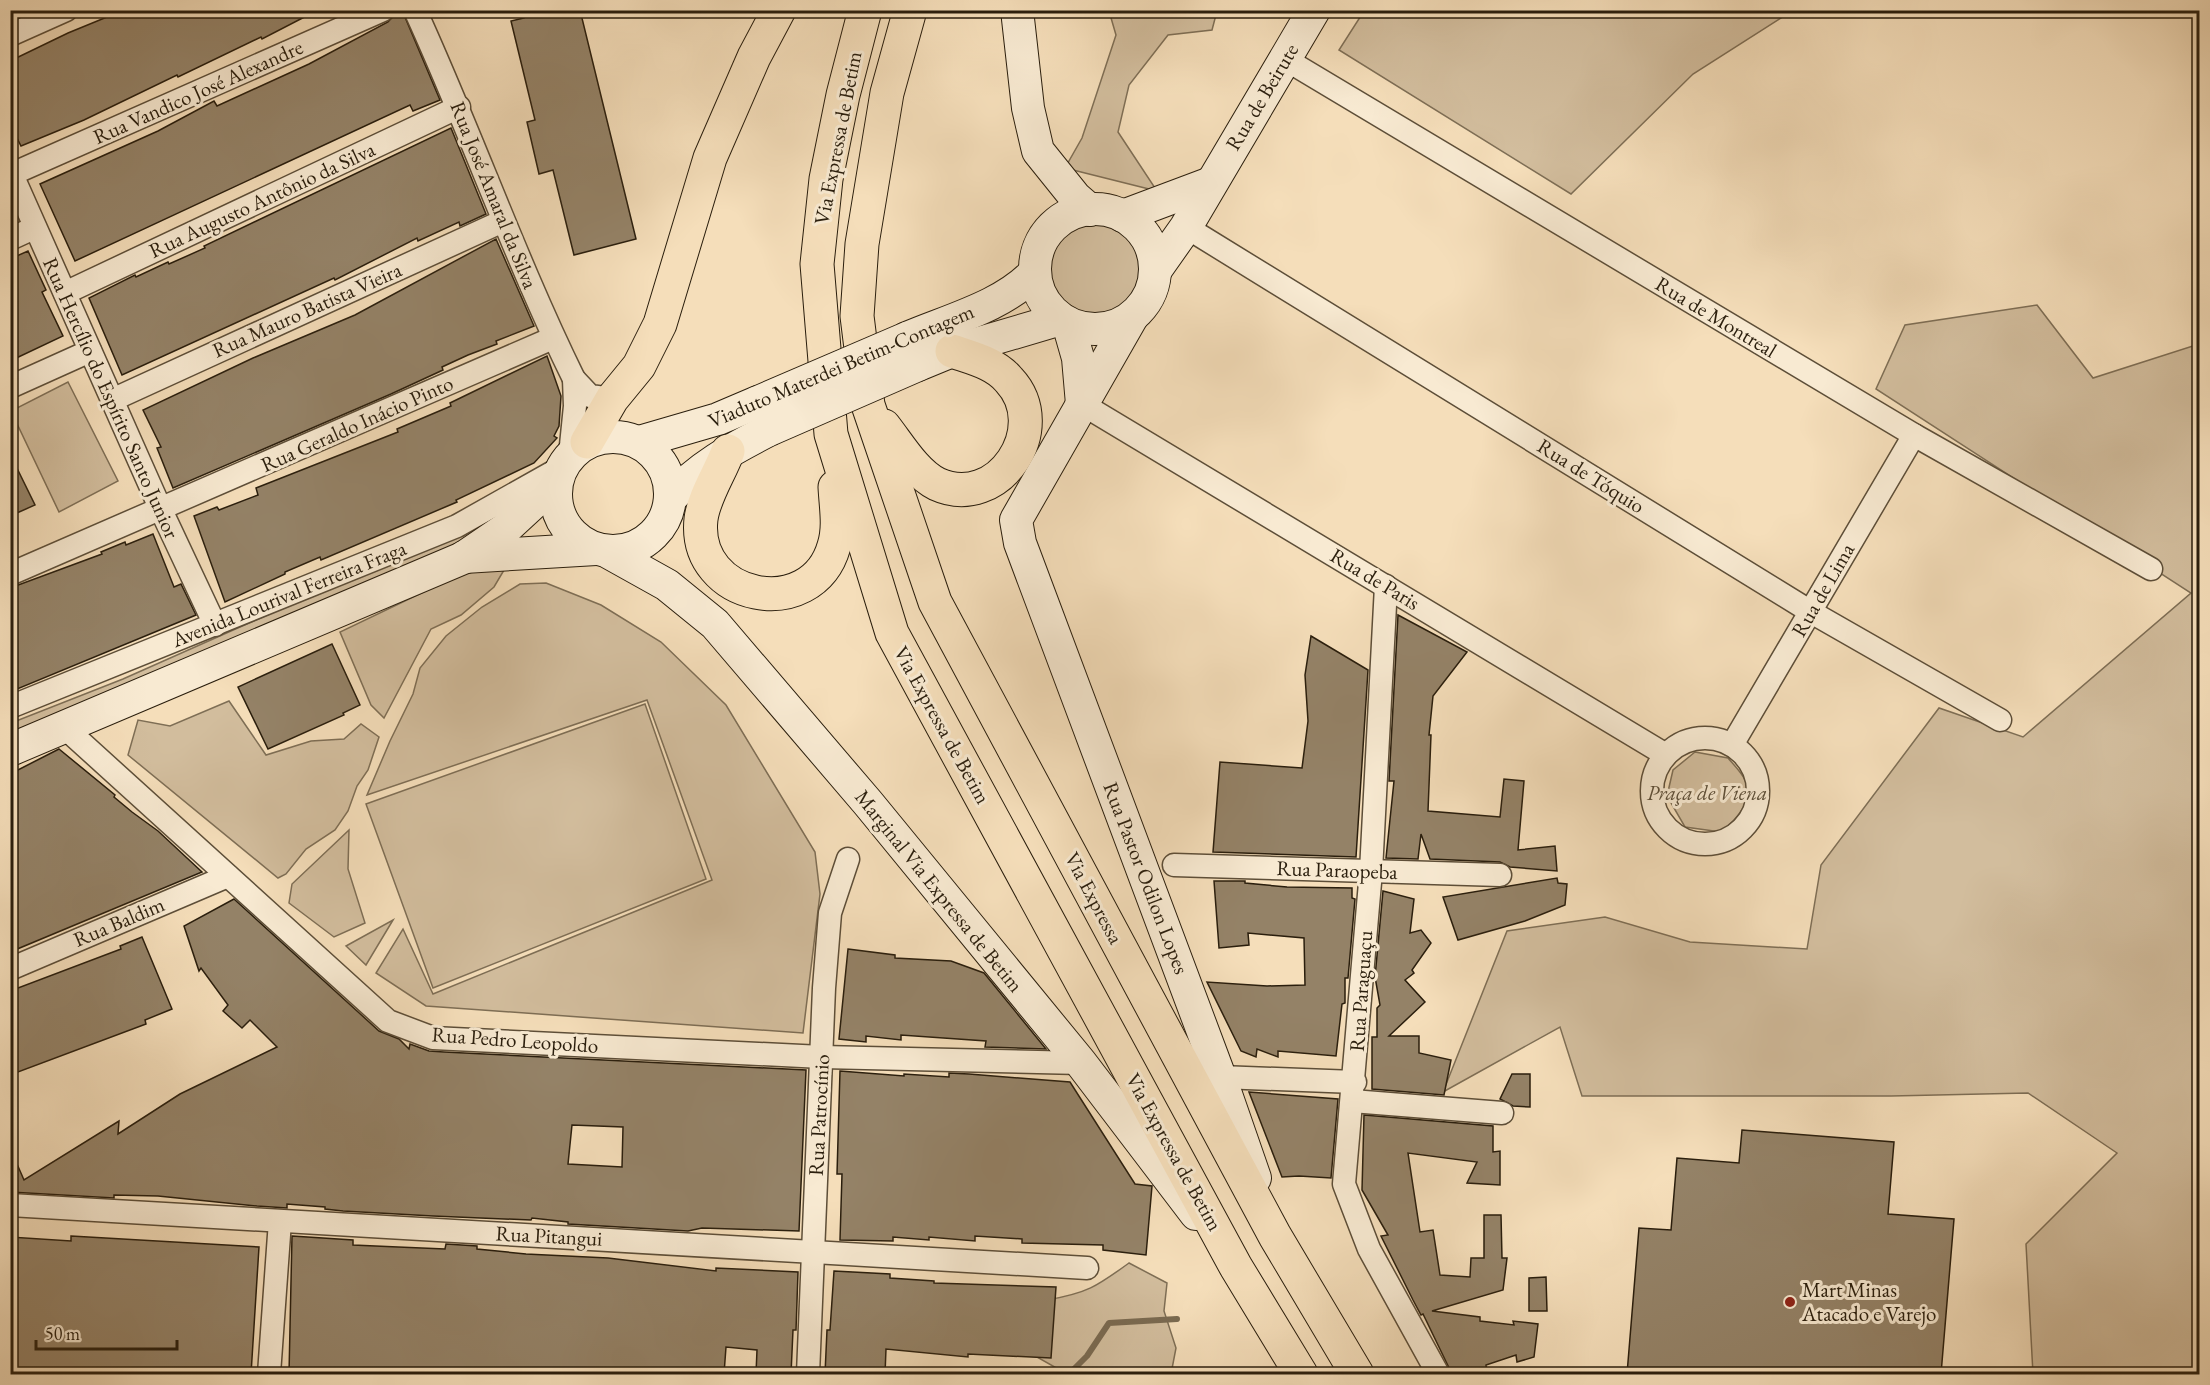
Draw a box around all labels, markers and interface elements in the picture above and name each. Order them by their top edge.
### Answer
street label: Rua Vandico José Alexandre [89,33,307,150]
street label: Rua de Beirute [1219,38,1304,155]
street label: Via Expressa de Betim [807,49,868,227]
street label: Rua José Amaral da Silva [445,97,545,293]
street label: Rua Augusto Antônio da Silva [144,135,380,264]
street label: Rua Hercílio do Espírito Santo Junior [37,253,186,543]
street label: Rua Mauro Batista Vieira [208,255,406,363]
street label: Rua de Montreal [1651,270,1782,363]
street label: Viaduto Materdei Betim-Contagem [704,297,978,434]
street label: Rua Geraldo Inácio Pinto [257,369,457,478]
street label: Rua de Tóquio [1533,432,1650,519]
street label: Avenida Lourival Ferreira Fraga [167,534,411,653]
street label: Rua de Lima [1785,538,1861,641]
street label: Rua de Paris [1326,541,1425,616]
street label: Via Expressa de Betim [888,641,997,808]
street label: Rua Pastor Odilon Lopes [1097,778,1196,978]
park label: Praça de Viena [1647,779,1767,806]
street label: Marginal Via Expressa de Betim [849,784,1029,998]
street label: Via Expressa [1059,847,1130,949]
street label: Rua Paraopeba [1276,854,1399,885]
street label: Rua Baldim [69,890,168,953]
street label: Rua Paraguaçu [1343,930,1378,1052]
street label: Rua Pedro Leopoldo [431,1020,599,1059]
street label: Rua Patrocínio [802,1053,835,1177]
street label: Via Expressa de Betim [1120,1068,1229,1235]
street label: Rua Pitangui [495,1219,603,1252]
place label: Mart Minas Atacado e Varejo [1801,1276,1936,1327]
marker: Mart Minas Atacado e Varejo [1783,1295,1797,1309]
scale bar [36,1313,177,1351]
text: 50 m [45,1322,80,1345]

